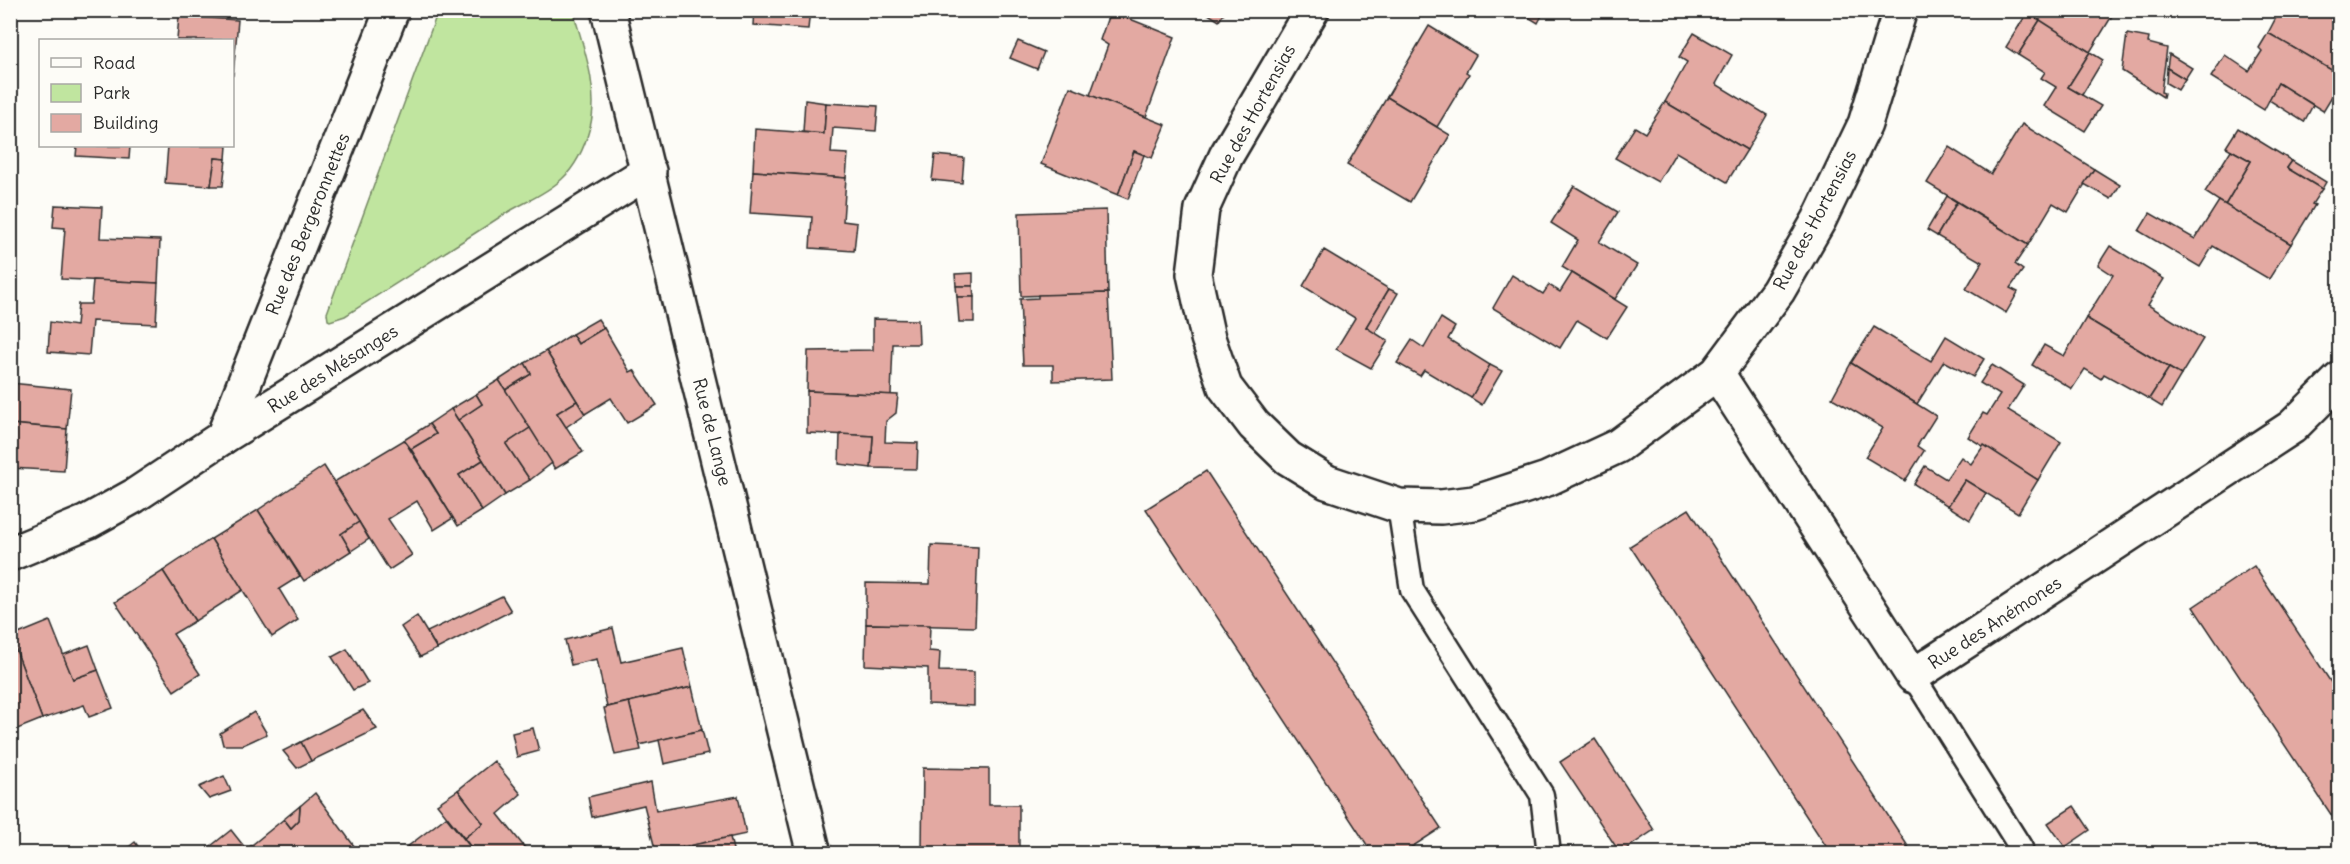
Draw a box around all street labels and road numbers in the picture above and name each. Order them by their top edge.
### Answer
street label: Rue des Hortensias [1205,40,1300,187]
street label: Rue des Bergeronnettes [260,129,355,318]
street label: Rue des Hortensias [1768,146,1861,294]
street label: Rue des Mésanges [263,319,402,418]
street label: Rue de Lange [688,376,737,488]
street label: Rue des Anémones [1924,571,2066,674]

